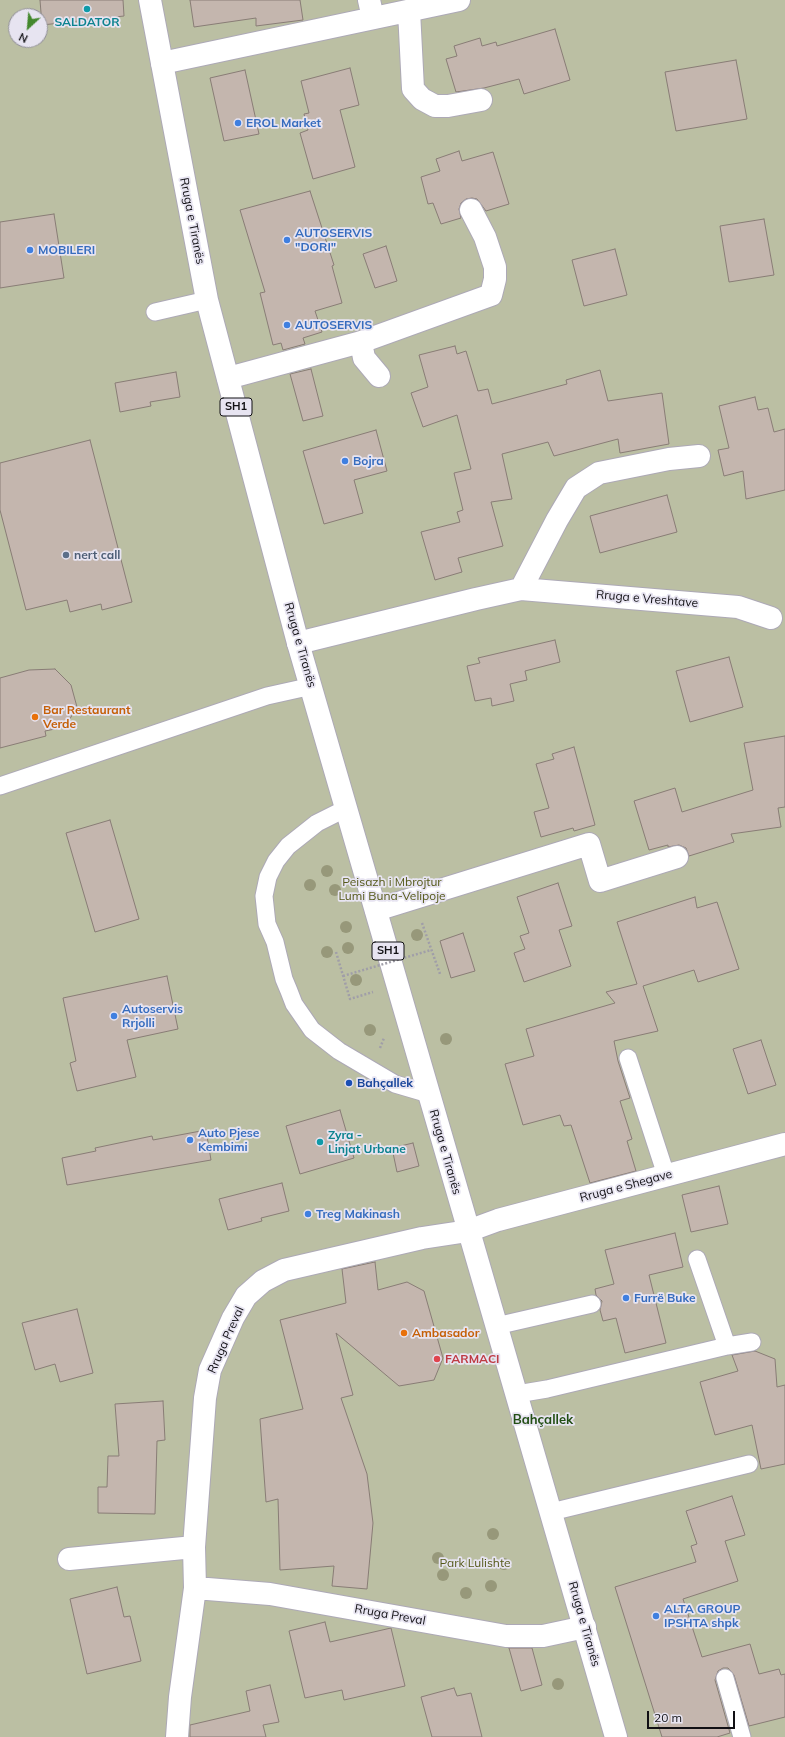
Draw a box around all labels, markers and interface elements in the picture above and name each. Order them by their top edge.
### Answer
marker: SALDATOR [82,4,92,14]
north arrow [8,8,48,48]
place label: SALDATOR [54,15,120,29]
text: N [16,30,30,46]
place label: EROL Market [246,116,321,130]
marker: EROL Market [233,118,243,128]
street label: Rruga e Tiranës [177,176,207,266]
place label: AUTOSERVIS "DORI" [295,226,372,254]
marker: AUTOSERVIS "DORI" [282,235,292,245]
place label: MOBILERI [38,243,95,257]
marker: MOBILERI [25,245,35,255]
place label: AUTOSERVIS [295,318,372,332]
marker: AUTOSERVIS [282,320,292,330]
road number: SH1 [220,398,252,416]
place label: Bojra [353,454,384,468]
marker: Bojra [340,456,350,466]
place label: nert call [74,548,120,562]
marker: nert call [61,550,71,560]
street label: Rruga e Vreshtave [595,587,699,611]
street label: Rruga e Tiranës [281,601,319,689]
place label: Bar Restaurant Verde [43,703,131,731]
marker: Bar Restaurant Verde [30,712,40,722]
park label: Peisazh i Mbrojtur Lumi Buna-Velipoje [338,875,446,903]
road number: SH1 [372,942,404,960]
place label: Autoservis Rrjolli [122,1002,183,1030]
marker: Autoservis Rrjolli [109,1011,119,1021]
place label: Bahçallek [357,1076,413,1090]
marker: Bahçallek [344,1078,354,1088]
street label: Rruga e Tiranës [426,1108,464,1196]
place label: Auto Pjese Kembimi [198,1126,259,1154]
place label: Zyra - Linjat Urbane [328,1128,406,1156]
marker: Auto Pjese Kembimi [185,1135,195,1145]
marker: Zyra - Linjat Urbane [315,1137,325,1147]
street label: Rruga e Shegave [578,1167,674,1205]
place label: Treg Makinash [316,1207,400,1221]
marker: Treg Makinash [303,1209,313,1219]
place label: Furrë Buke [634,1291,696,1305]
marker: Furrë Buke [621,1293,631,1303]
street label: Rruga Preval [205,1304,247,1376]
place label: Ambasador [412,1326,479,1340]
marker: Ambasador [399,1328,409,1338]
place label: FARMACI [445,1352,500,1366]
marker: FARMACI [432,1354,442,1364]
district label: Bahçallek [513,1412,573,1428]
park label: Park Lulishte [439,1556,511,1570]
street label: Rruga e Tiranës [565,1580,603,1668]
street label: Rruga Preval [353,1602,427,1628]
place label: ALTA GROUP IPSHTA shpk [664,1602,740,1630]
marker: ALTA GROUP IPSHTA shpk [651,1611,661,1621]
scale bar [649,1703,737,1729]
text: 20 m [654,1710,682,1725]

